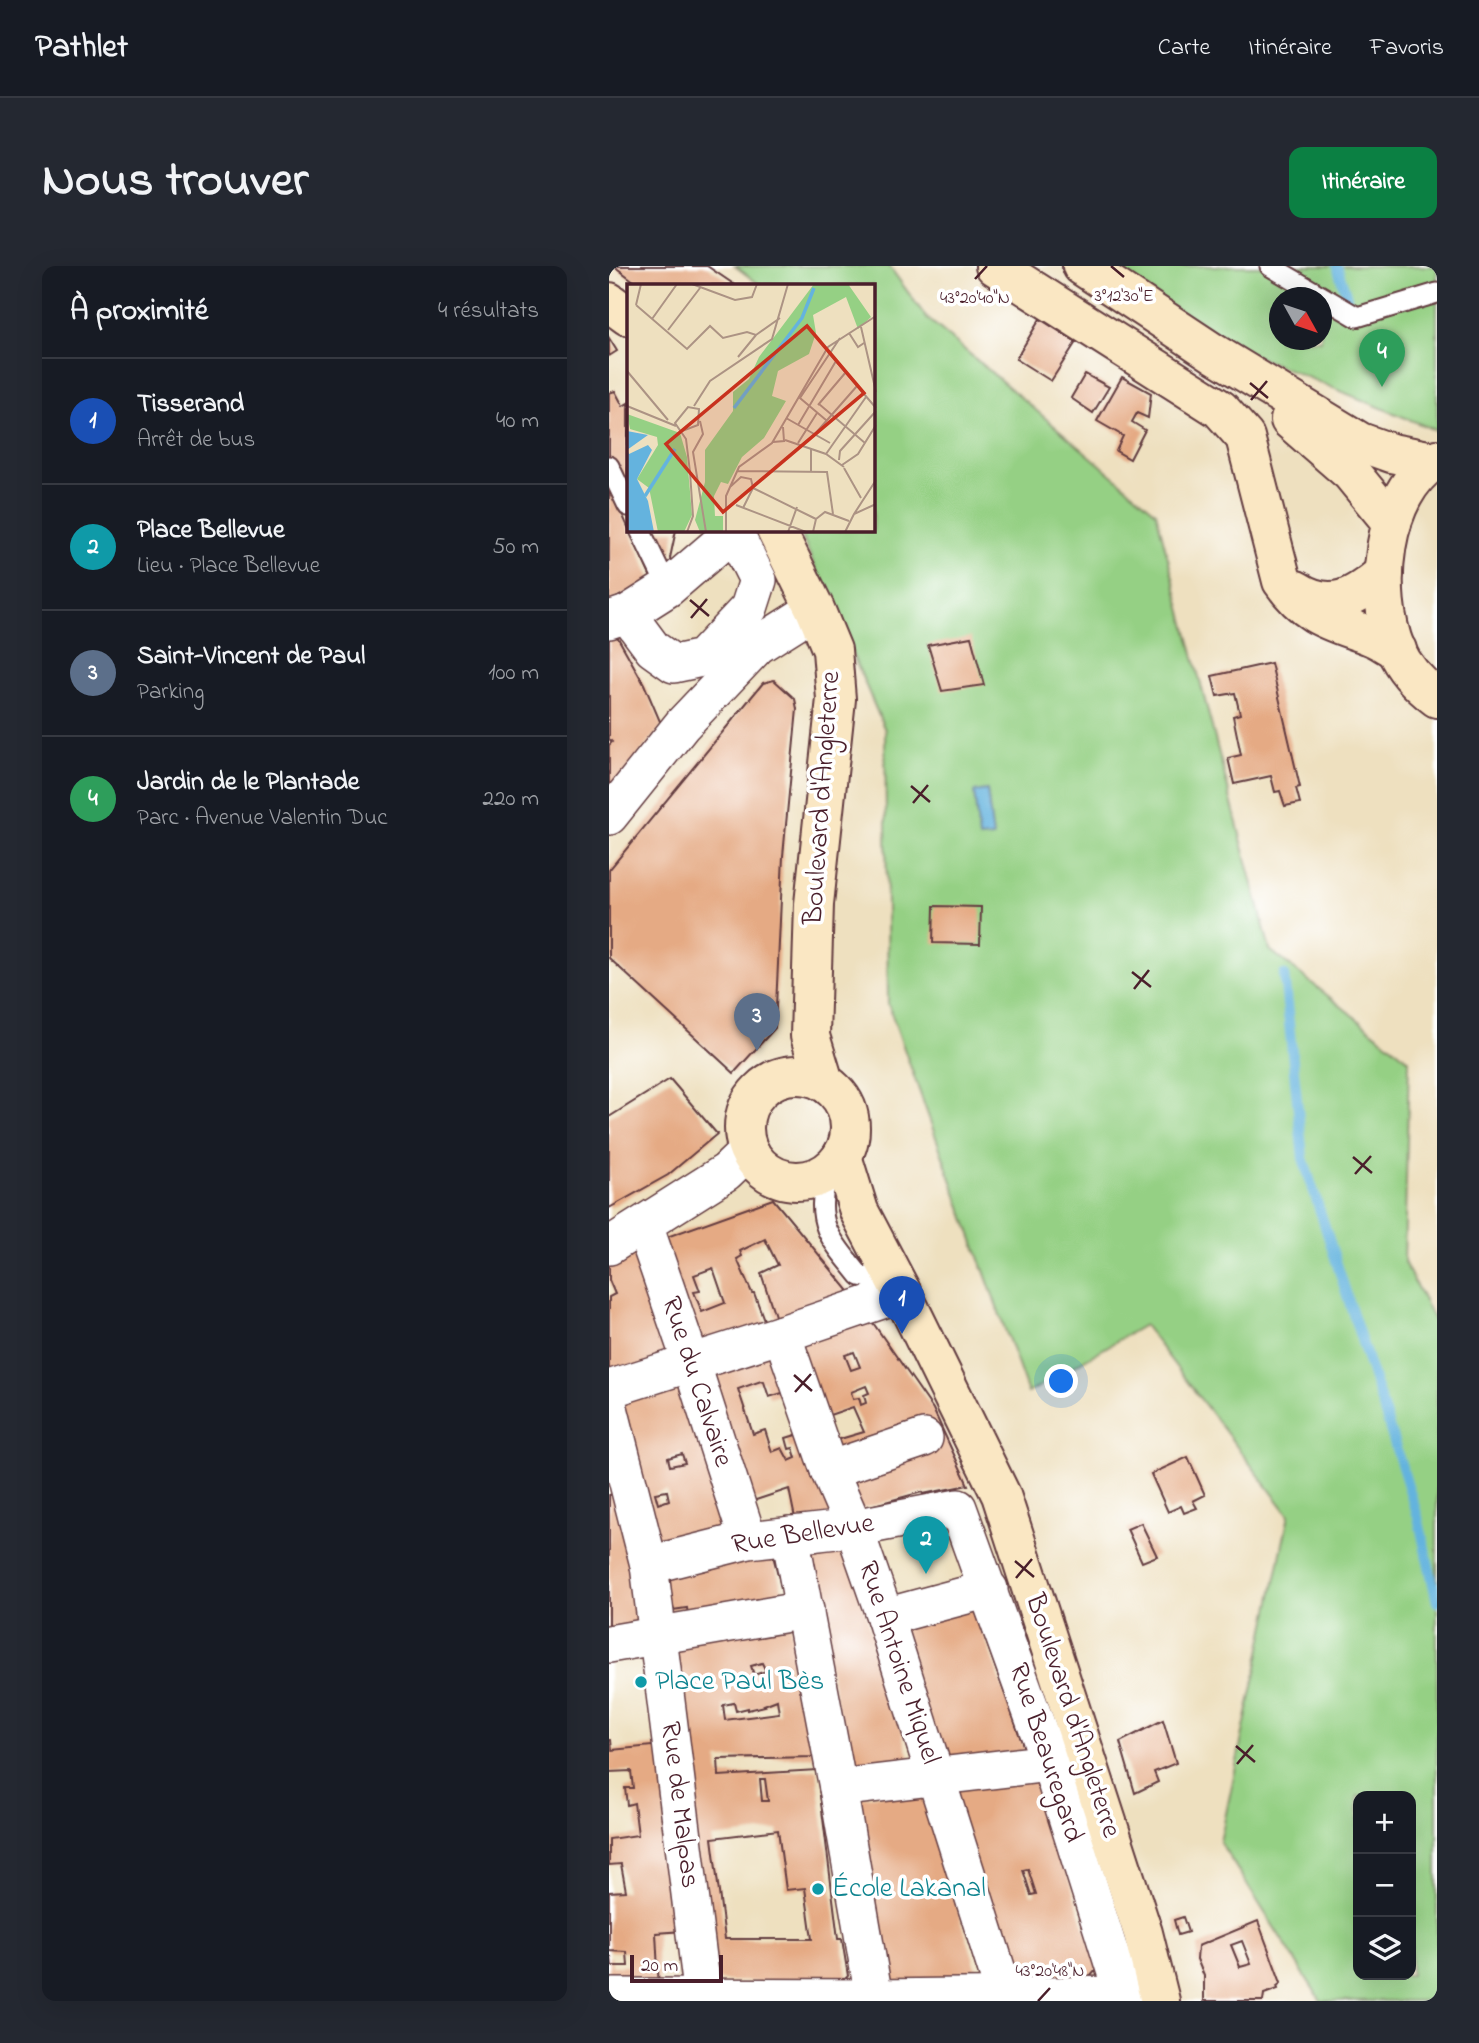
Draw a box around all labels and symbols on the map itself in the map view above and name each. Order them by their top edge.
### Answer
inset map [627,284,875,532]
text: 3°12'30"E [1094,284,1154,310]
text: 43°20'40"N [940,286,1010,312]
north arrow [1269,287,1332,350]
pin: 4 [1359,329,1405,387]
street label: Boulevard d'Angleterre [794,669,852,927]
pin: 3 [734,993,780,1051]
pin: 1 [879,1276,925,1334]
street label: Rue du Calvaire [649,1291,743,1473]
your location [1044,1364,1078,1398]
street label: Rue Bellevue [729,1503,878,1566]
pin: 2 [903,1516,949,1574]
street label: Rue Antoine Miquel [846,1556,950,1770]
street label: Boulevard d'Angleterre [1013,1588,1131,1844]
street label: Rue Beauregard [997,1658,1093,1848]
place label: Place Paul Bès [655,1662,824,1703]
marker: Place Paul Bès [633,1674,649,1690]
street label: Rue de Malpas [648,1719,710,1891]
place label: École Lakanal [832,1869,986,1910]
marker: École Lakanal [810,1881,826,1897]
scale bar [630,1952,723,1984]
text: 43°20'48"N [1016,1959,1084,1985]

